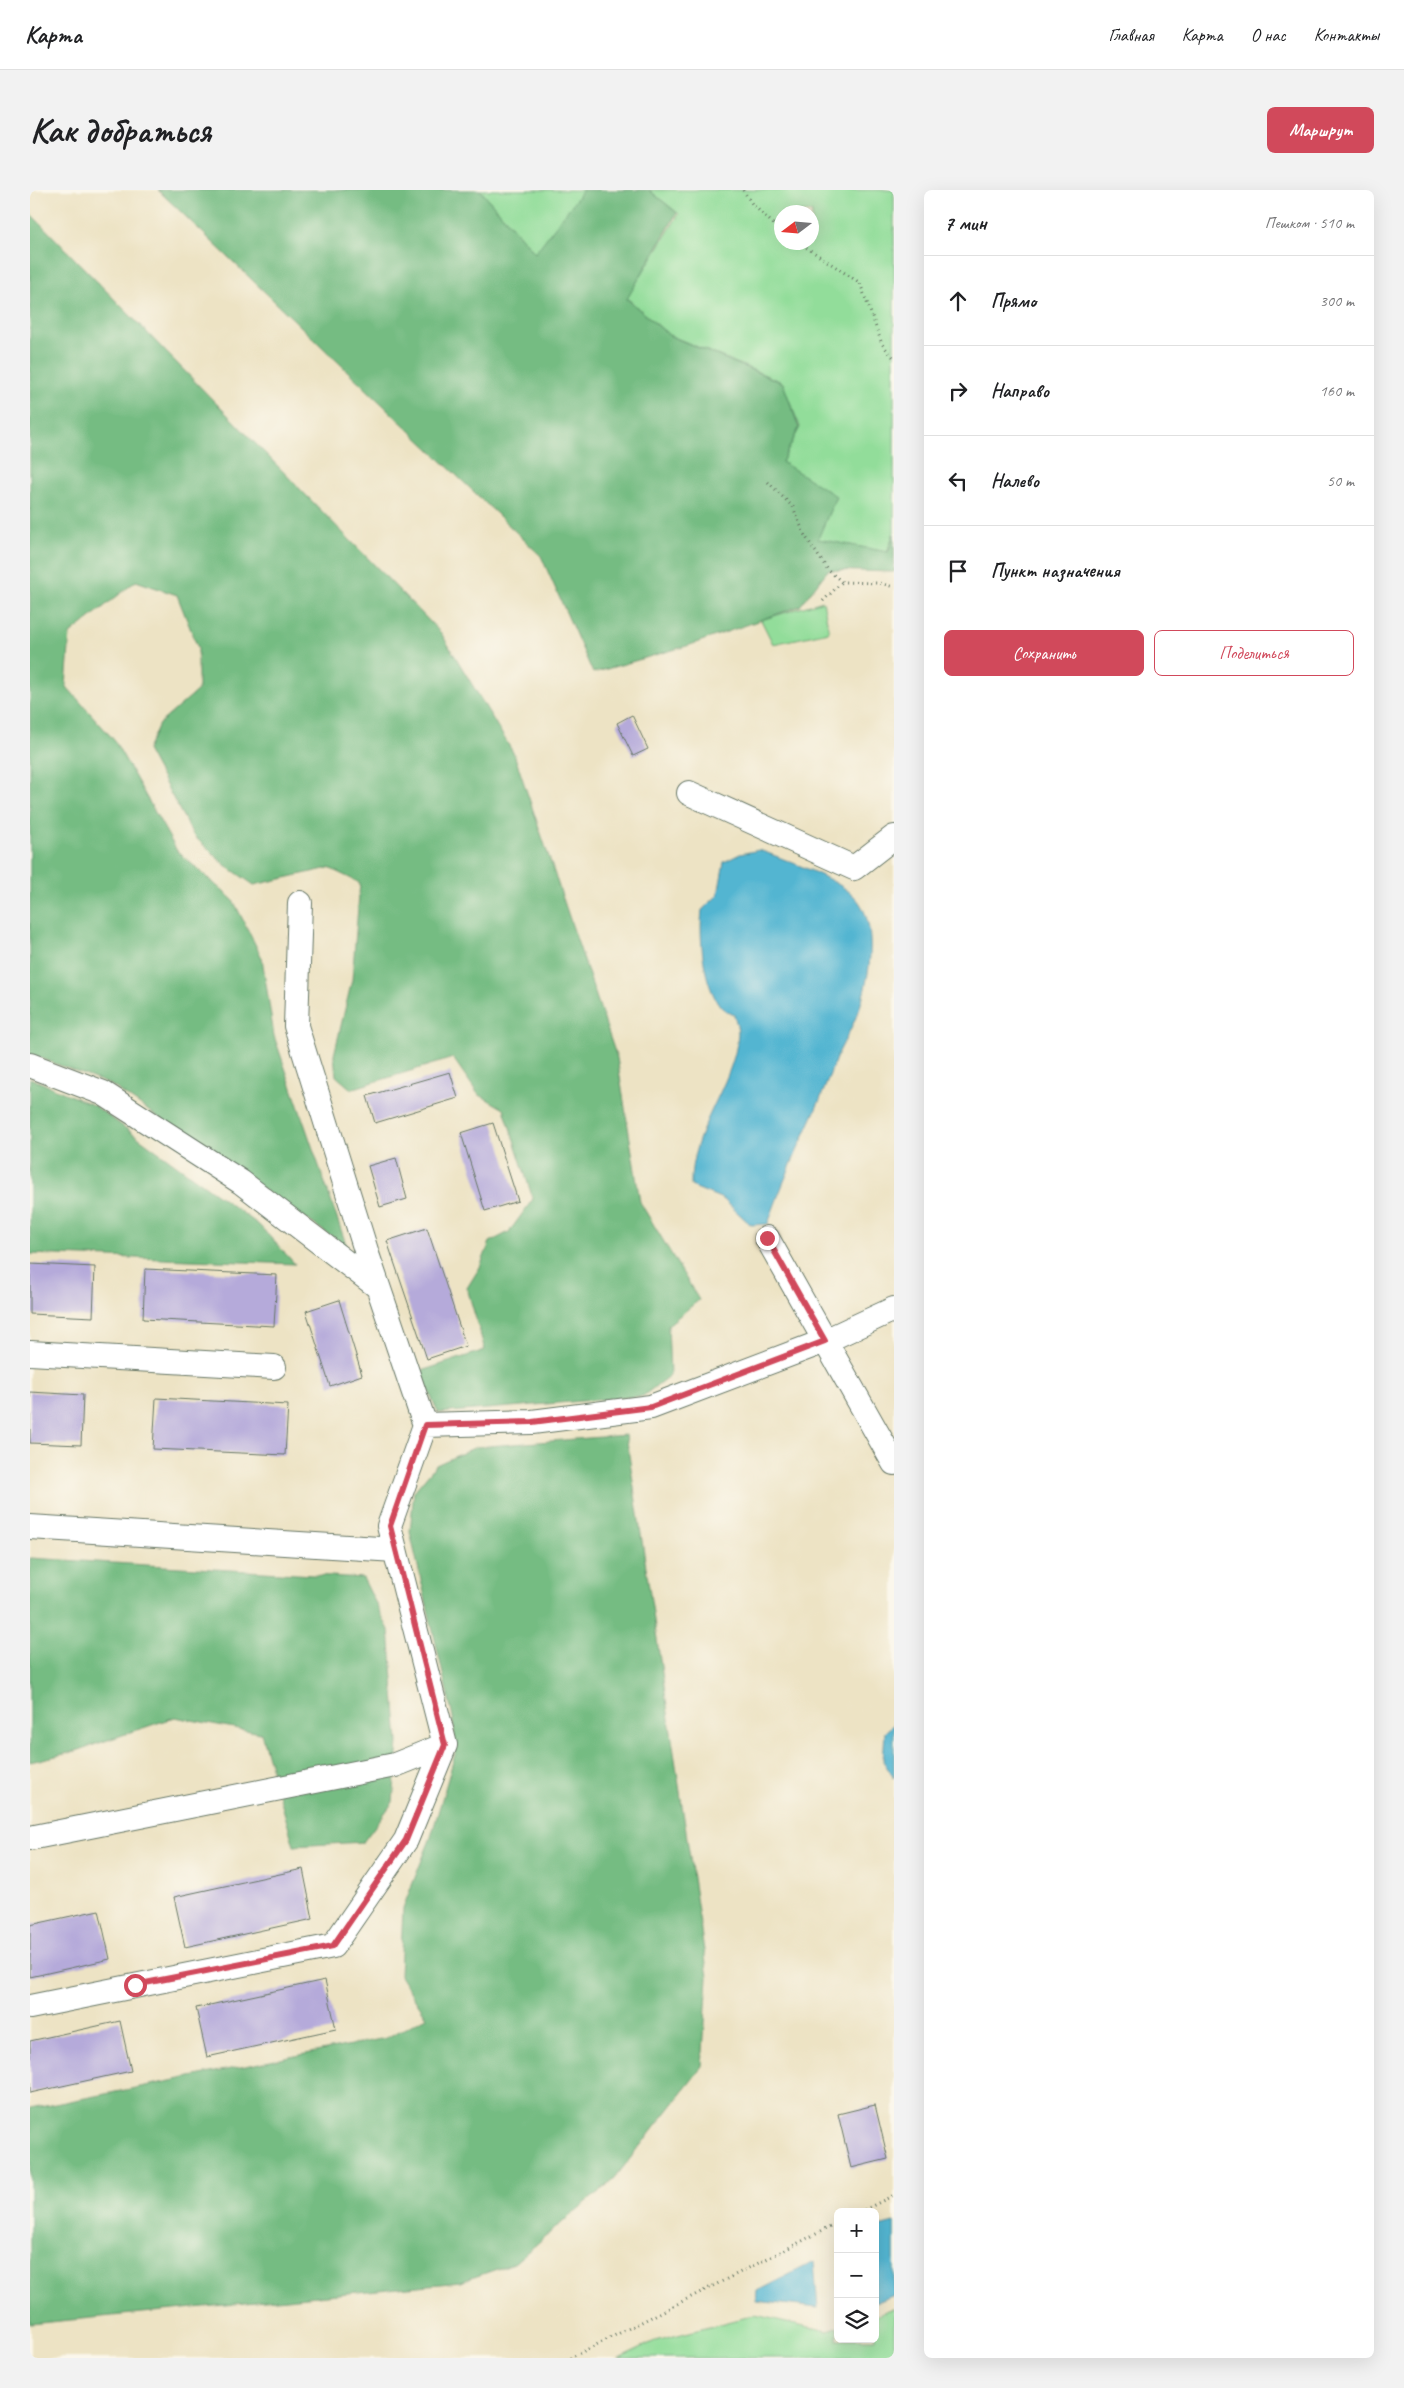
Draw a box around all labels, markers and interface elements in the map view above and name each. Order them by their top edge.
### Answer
text: Карта [25,20,82,50]
text: Главная [1109,24,1154,46]
text: Карта [1182,24,1223,46]
text: О нас [1251,24,1286,46]
text: Контакты [1314,24,1379,46]
button: Маршрут [1267,107,1374,153]
text: Как добраться [30,108,211,153]
north arrow [774,205,819,250]
text: 7 мин [944,210,987,236]
text: Пешком · 510 m [1265,213,1354,233]
icon: ahead [944,287,972,315]
text: Прямо [991,289,1036,313]
text: 300 m [1320,291,1354,311]
icon: right [944,377,972,405]
text: Направо [991,379,1049,403]
text: 160 m [1320,381,1354,401]
icon: left [944,467,972,495]
text: Налево [991,469,1039,493]
text: 50 m [1327,471,1354,491]
icon: arrive [944,557,972,585]
text: Пункт назначения [991,559,1120,583]
button: Сохранить [944,630,1144,676]
button: Поделиться [1154,630,1354,676]
route end [756,1227,779,1250]
route start [124,1974,147,1997]
map controls [834,2208,879,2343]
button: + [834,2208,879,2253]
button: − [834,2253,879,2298]
button: layers [834,2298,879,2343]

